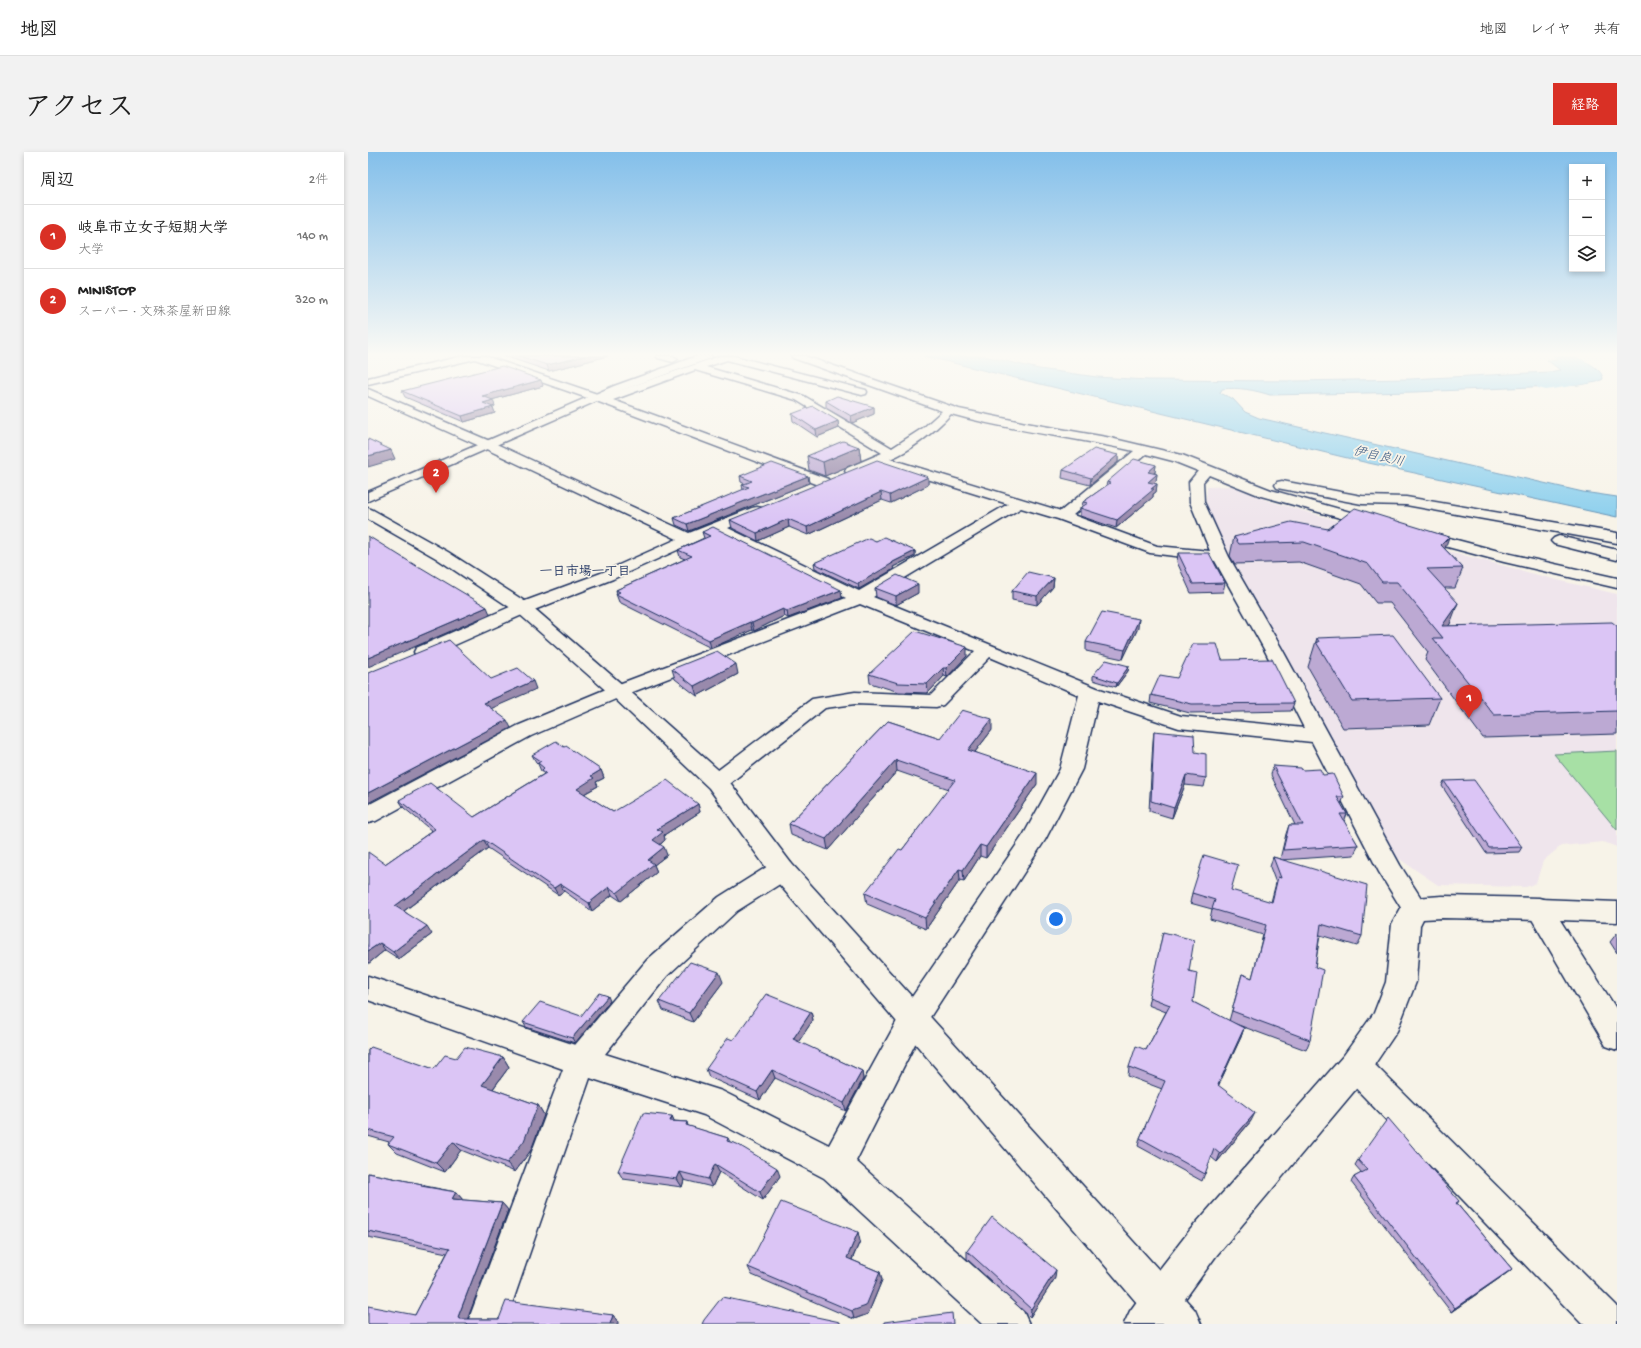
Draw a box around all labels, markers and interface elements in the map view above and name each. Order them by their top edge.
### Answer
text: 地図 [20,20,58,43]
text: 地図 [1480,22,1508,39]
text: レイヤ [1530,22,1571,39]
text: 共有 [1593,22,1621,39]
button: 経路 [1553,83,1617,125]
text: アクセス [24,93,134,126]
map controls [1569,164,1605,272]
button: + [1569,164,1605,200]
text: 周辺 [40,172,74,192]
text: 2件 [309,173,328,188]
button: − [1569,200,1605,236]
text: 岐阜市立女子短期大学 [78,220,228,238]
text: 1 [50,229,56,244]
text: 140 m [297,229,328,244]
button: layers [1569,236,1605,272]
text: 大学 [78,243,104,258]
text: MINISTOP [78,282,135,300]
text: 2 [50,293,56,308]
text: 320 m [295,293,328,308]
text: スーパー · 文殊茶屋新田線 [78,305,231,320]
water label: 伊自良川 [1351,443,1406,471]
pin: 2 [423,460,449,493]
district label: 一日市場一丁目 [539,564,631,580]
pin: 1 [1456,685,1482,718]
your location [1046,909,1066,929]

